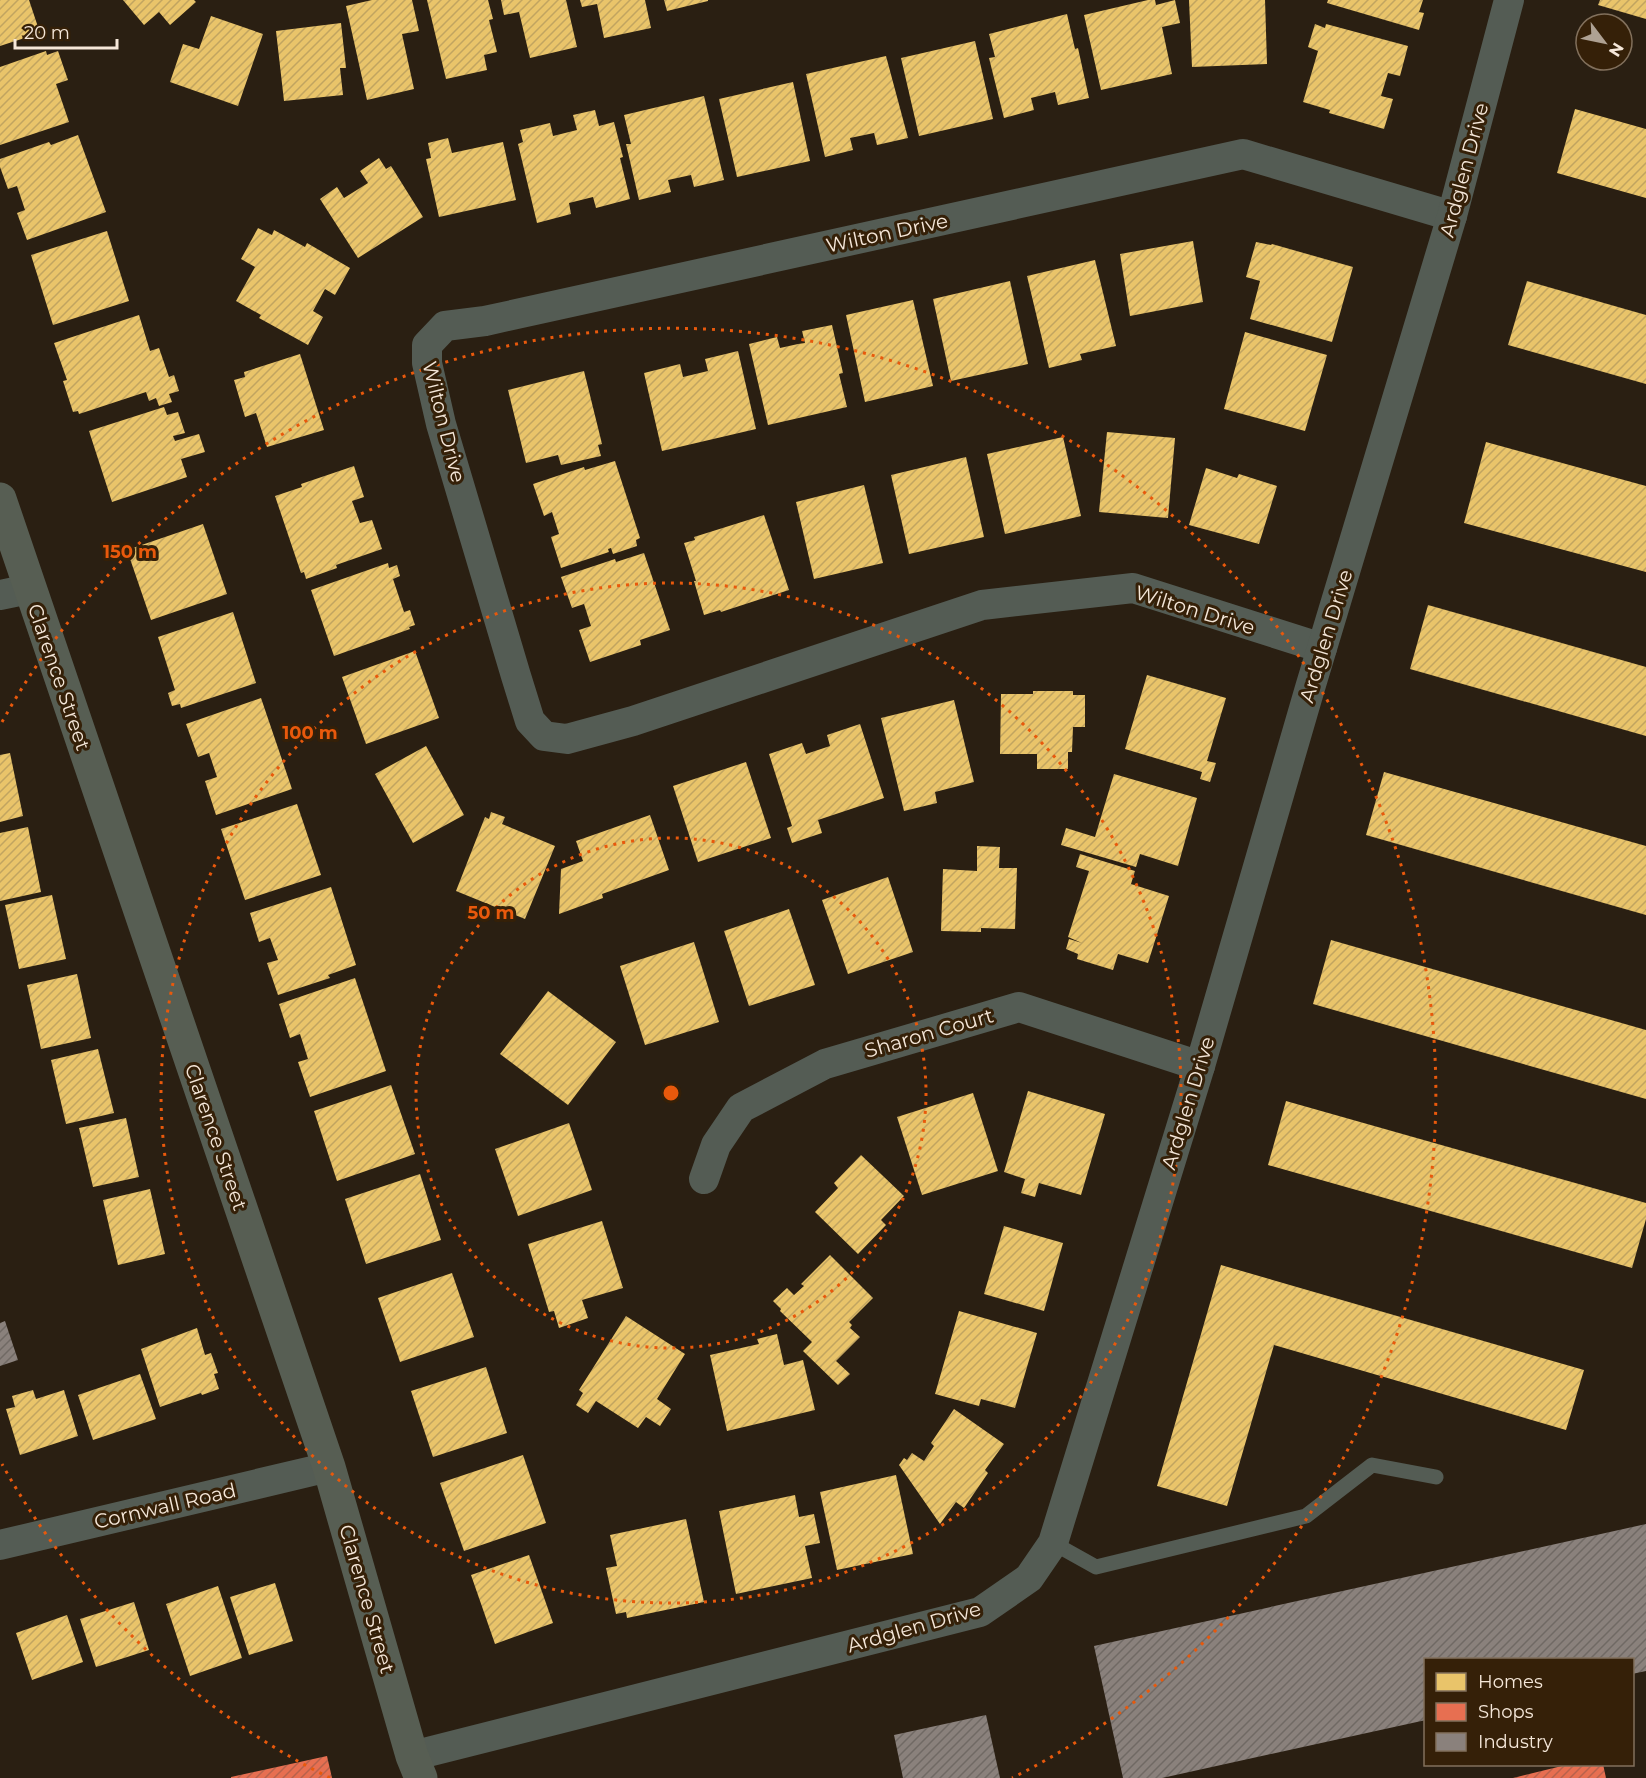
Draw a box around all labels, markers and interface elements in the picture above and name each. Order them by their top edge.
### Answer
scale bar [15,12,117,50]
north arrow [1574,12,1634,72]
text: 20 m [24,22,70,44]
text: N [1605,39,1628,60]
street label: Ardglen Drive [1435,100,1493,240]
street label: Wilton Drive [824,208,950,258]
street label: Wilton Drive [417,359,471,485]
text: 150 m [103,541,157,563]
street label: Ardglen Drive [1294,567,1358,705]
street label: Wilton Drive [1132,580,1258,640]
street label: Clarence Street [23,600,95,754]
text: 100 m [282,722,338,744]
text: 50 m [468,902,514,924]
street label: Sharon Court [862,1003,996,1063]
street label: Ardglen Drive [1156,1034,1220,1172]
street label: Clarence Street [180,1060,252,1214]
centre of rings [661,1083,681,1103]
street label: Cornwall Road [92,1478,238,1534]
street label: Clarence Street [334,1522,400,1676]
street label: Ardglen Drive [844,1596,984,1658]
legend [1424,1658,1634,1766]
text: Homes [1478,1671,1543,1693]
text: Shops [1478,1701,1534,1723]
text: Industry [1478,1731,1553,1753]

